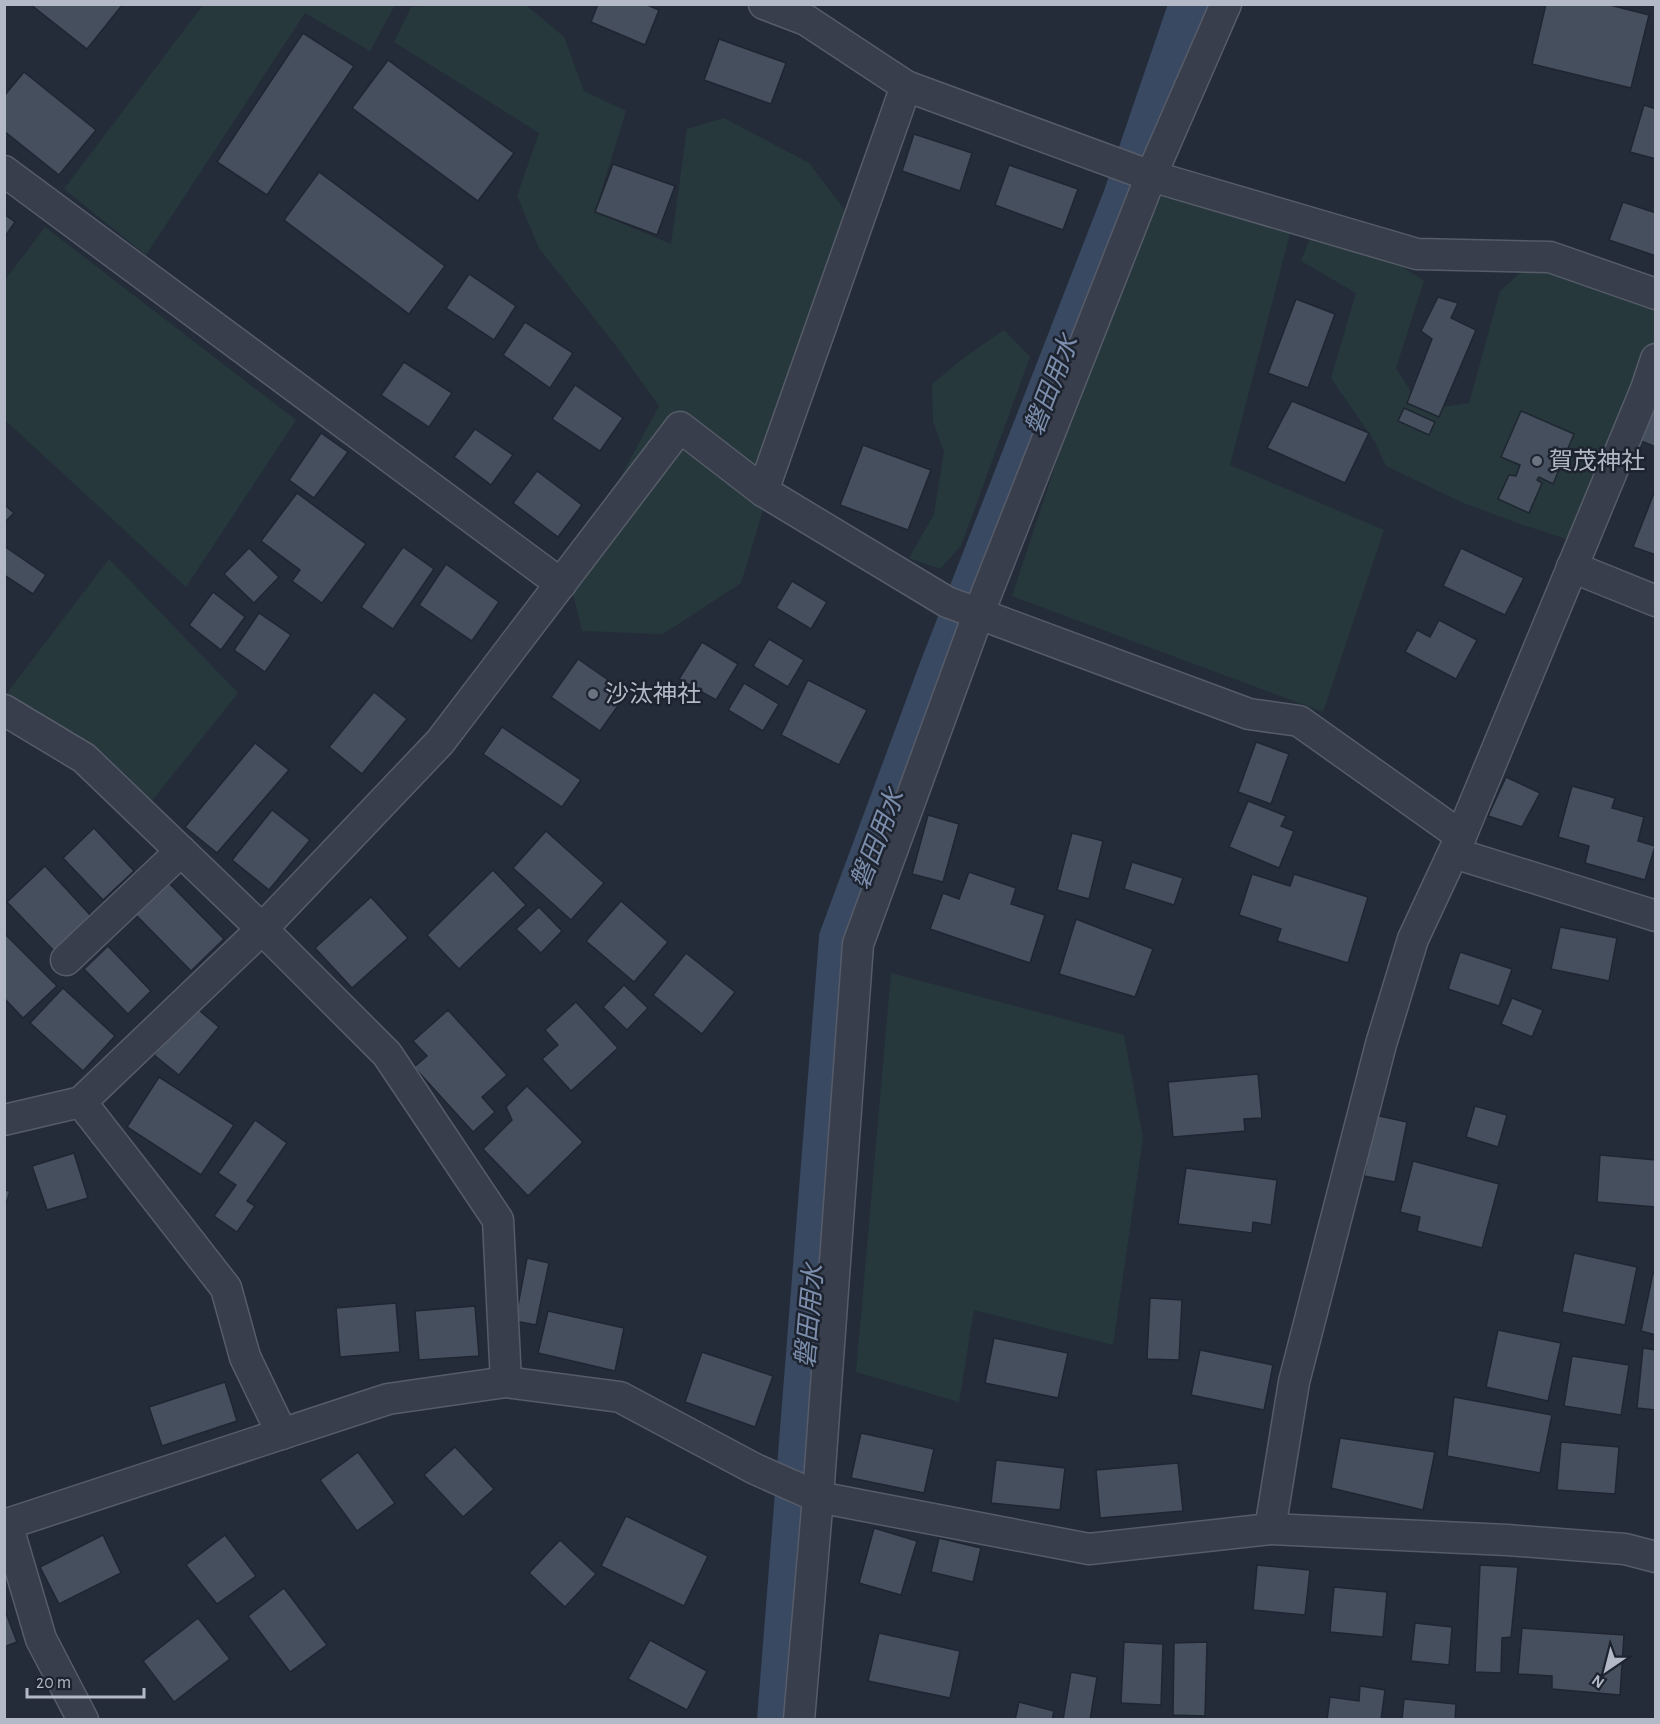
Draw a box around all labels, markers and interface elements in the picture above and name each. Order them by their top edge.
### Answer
water label: 磐田用水 [1020,329,1084,439]
place label: 賀茂神社 [1549,448,1645,474]
marker: 賀茂神社 [1530,454,1544,468]
place label: 沙汰神社 [605,681,701,707]
marker: 沙汰神社 [586,687,600,701]
water label: 磐田用水 [846,783,910,893]
water label: 磐田用水 [792,1260,828,1369]
north arrow [1576,1640,1636,1700]
scale bar [27,1661,144,1699]
text: N [1589,1672,1607,1691]
text: 20 m [36,1674,71,1692]

